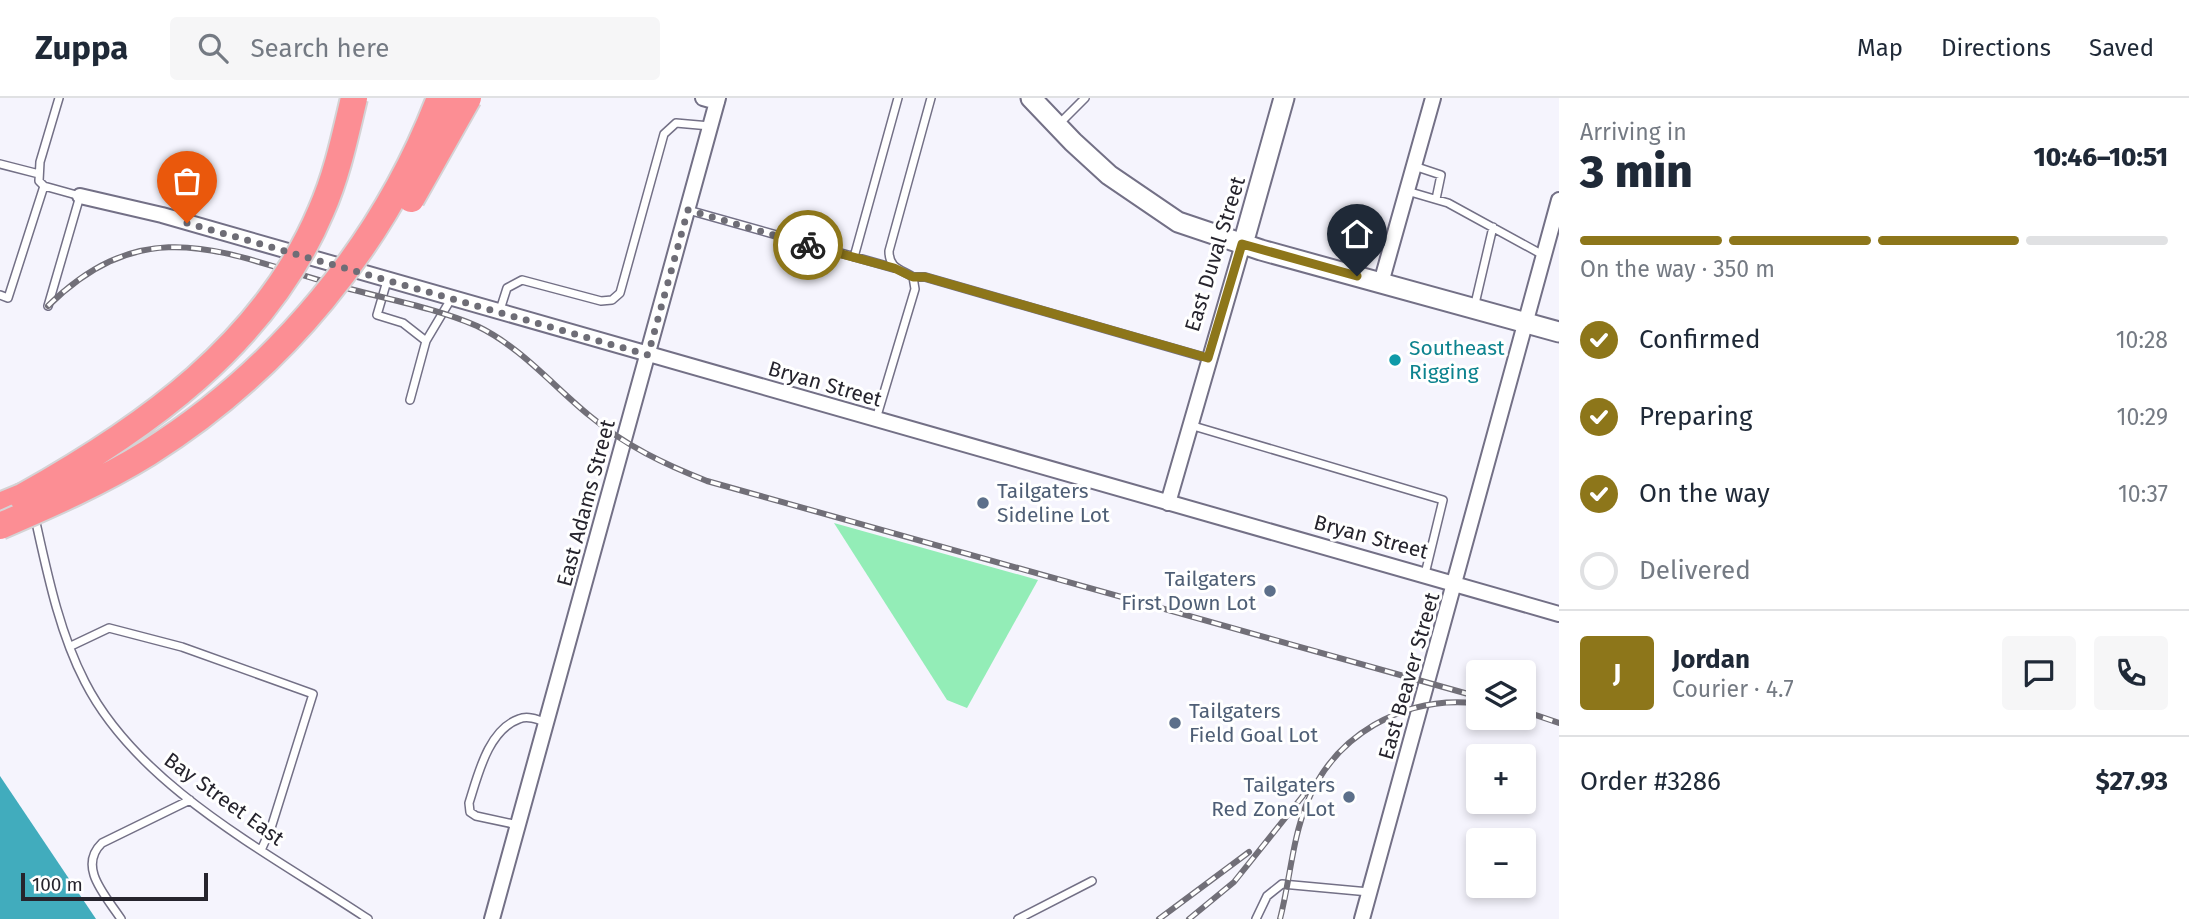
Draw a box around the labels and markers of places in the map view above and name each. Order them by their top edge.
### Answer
pin [157,151,217,223]
pin [1327,204,1387,276]
place label: Southeast Rigging [1409,335,1505,385]
marker: Southeast Rigging [1387,352,1403,368]
place label: Tailgaters Sideline Lot [997,478,1110,528]
marker: Tailgaters Sideline Lot [975,495,991,511]
place label: Tailgaters First Down Lot [1121,566,1256,616]
marker: Tailgaters First Down Lot [1262,583,1278,599]
place label: Tailgaters Field Goal Lot [1189,698,1319,748]
marker: Tailgaters Field Goal Lot [1167,715,1183,731]
place label: Tailgaters Red Zone Lot [1211,772,1335,822]
marker: Tailgaters Red Zone Lot [1341,789,1357,805]

